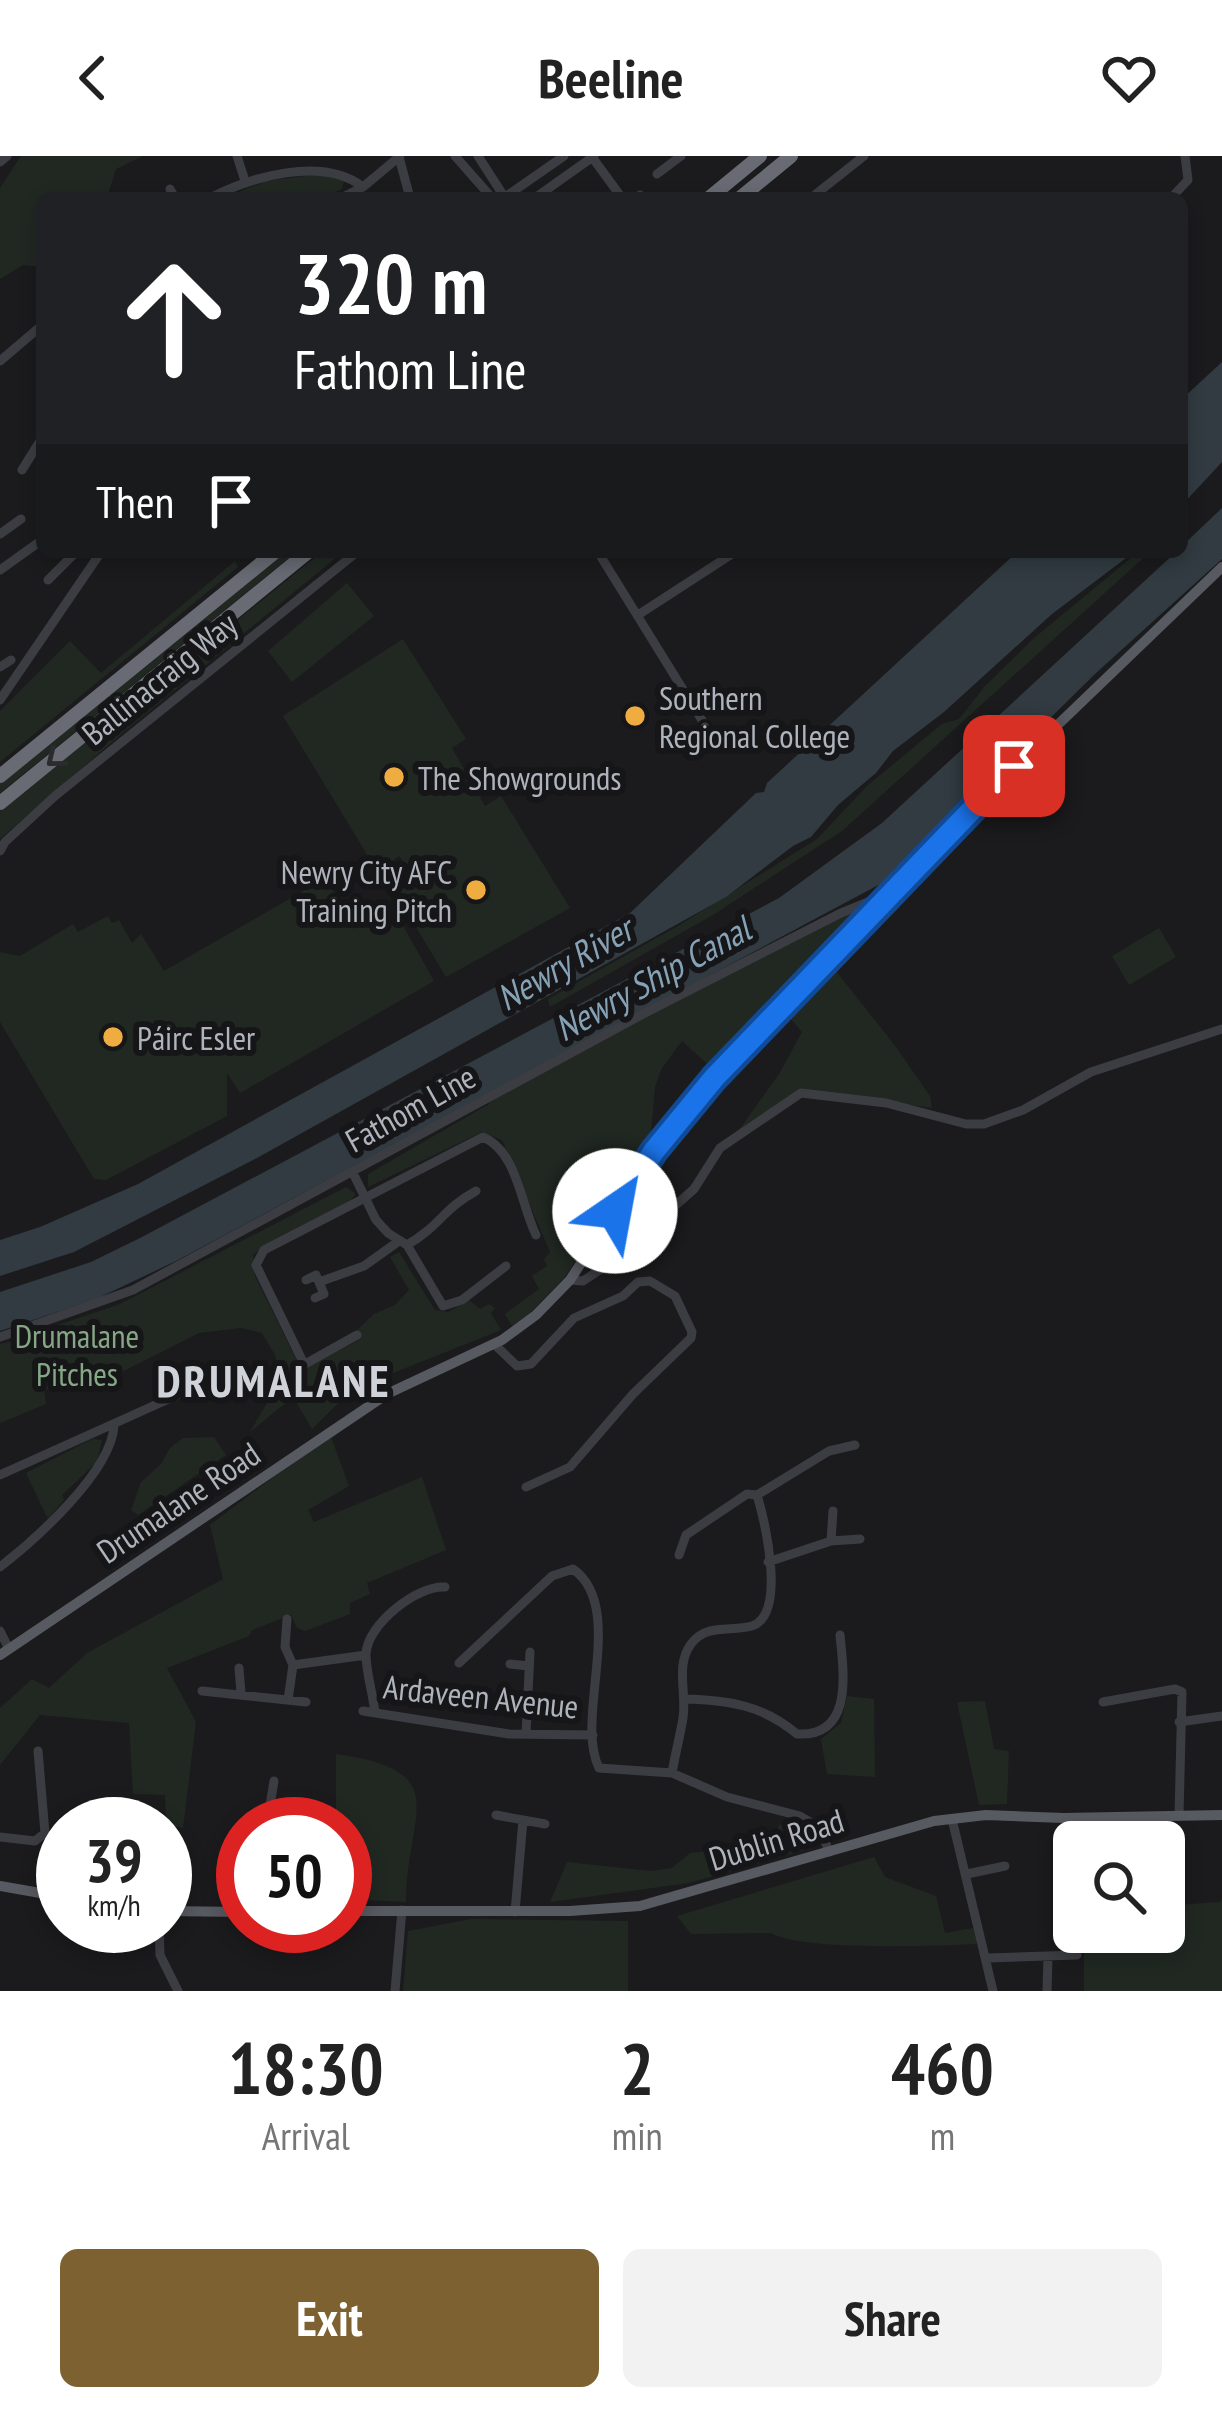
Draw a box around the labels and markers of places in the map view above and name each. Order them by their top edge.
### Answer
place label: Southern Regional College [659,676,850,757]
marker: Southern Regional College [622,703,648,729]
pin [963,715,1065,817]
place label: The Showgrounds [418,756,621,799]
marker: The Showgrounds [381,764,407,790]
place label: Newry City AFC Training Pitch [281,850,452,931]
marker: Newry City AFC Training Pitch [463,877,489,903]
place label: Páirc Esler [137,1016,255,1059]
marker: Páirc Esler [100,1024,126,1050]

